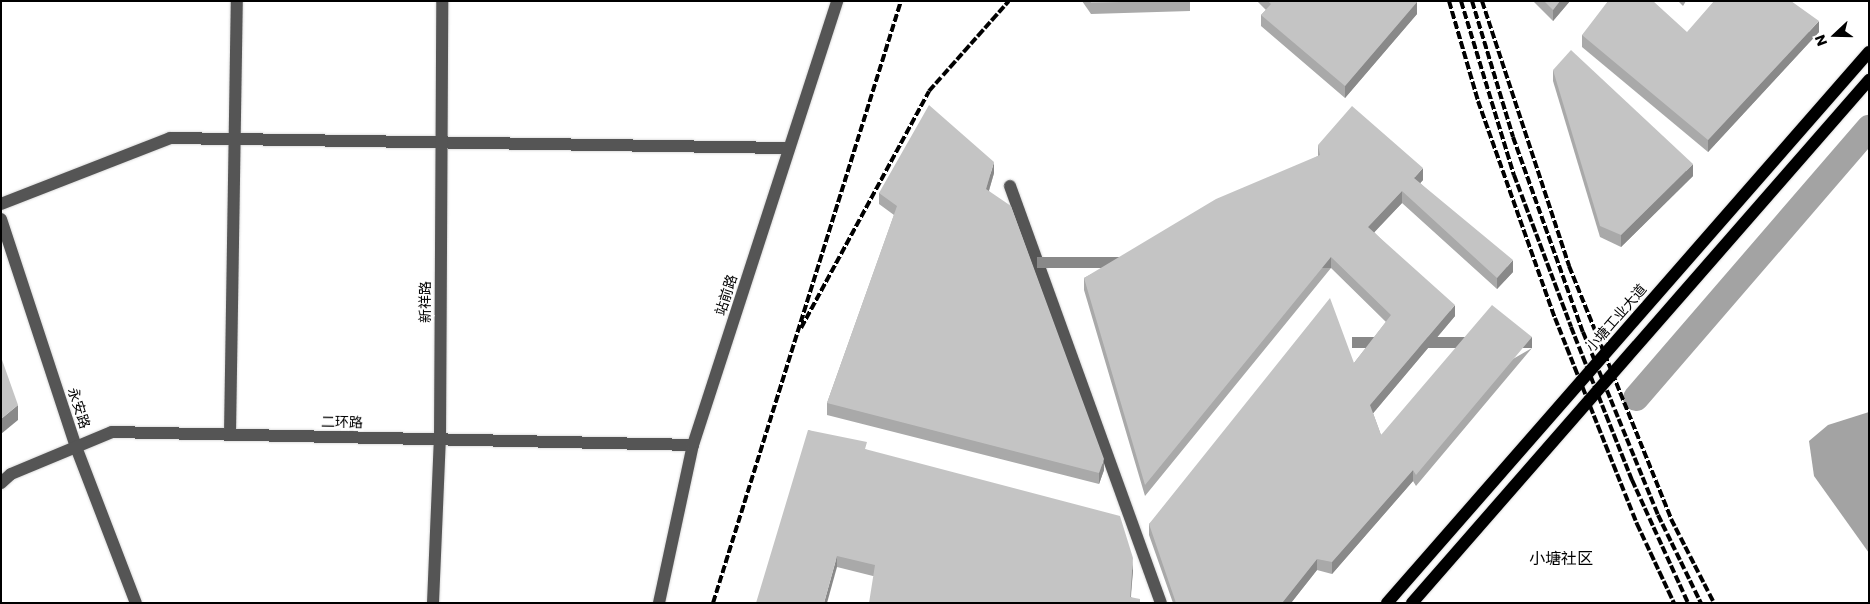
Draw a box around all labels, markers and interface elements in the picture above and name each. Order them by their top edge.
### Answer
north arrow [1810,10,1860,60]
text: N [1810,32,1832,49]
street label: 站前路 [712,272,740,318]
street label: 新祥路 [417,281,433,323]
street label: 小塘工业大道 [1582,281,1650,355]
street label: 永安路 [65,385,93,431]
street label: 二环路 [321,413,363,431]
district label: 小塘社区 [1529,549,1593,569]

